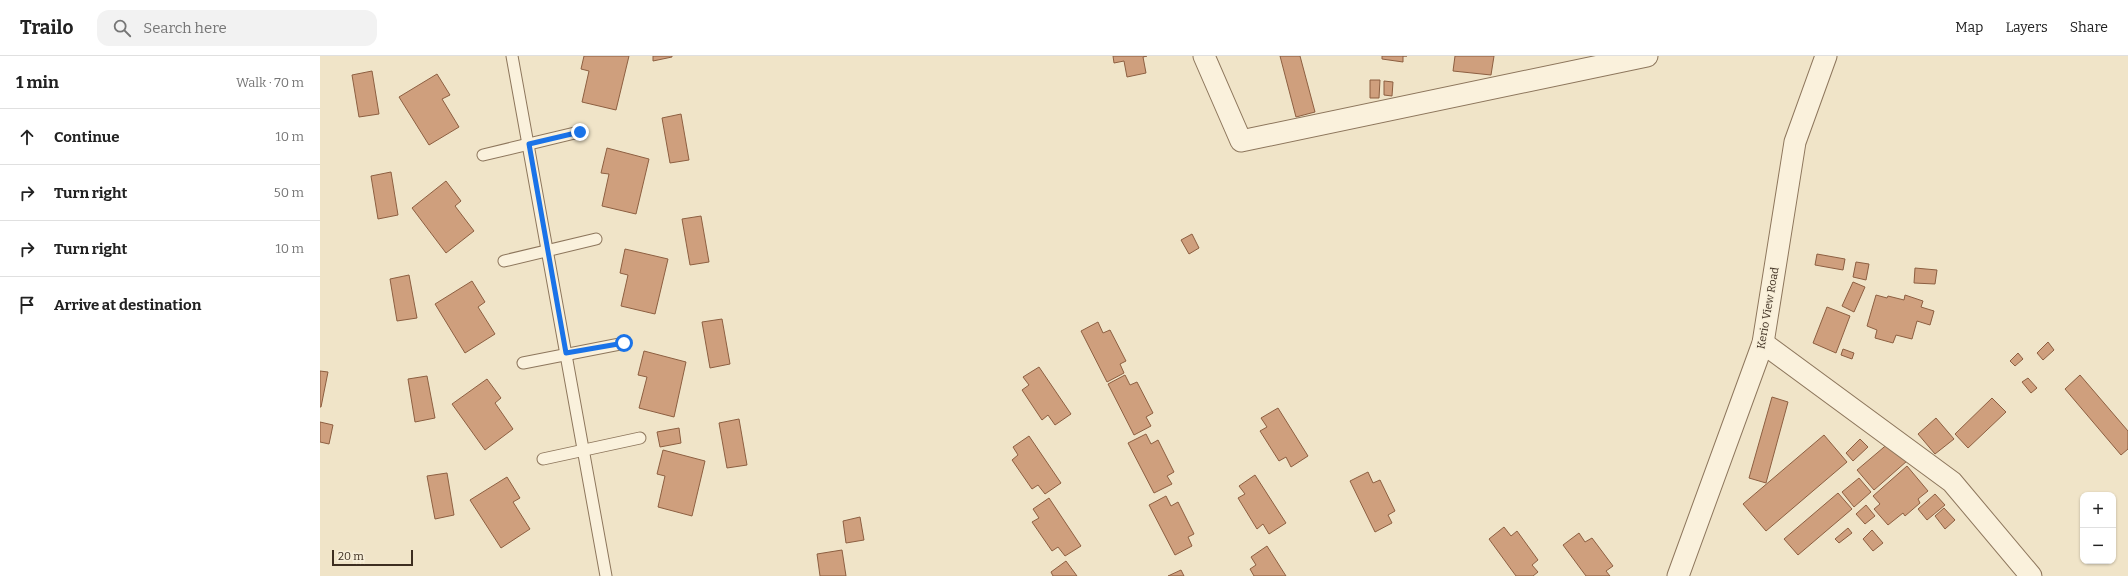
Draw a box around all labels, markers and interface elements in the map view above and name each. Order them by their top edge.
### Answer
search box [97,10,377,46]
text: Trailo [20,16,73,39]
icon: search [111,17,133,39]
text: Search here [143,19,227,37]
text: Map [1955,19,1983,36]
text: Layers [2005,19,2048,36]
text: Share [2070,19,2108,36]
text: 1 min [16,72,59,93]
text: Walk · 70 m [236,75,304,90]
route end [571,123,589,141]
icon: ahead [16,126,38,148]
text: Continue [54,128,120,146]
text: 10 m [275,129,304,144]
icon: right [16,182,38,204]
text: Turn right [54,184,127,202]
text: 50 m [274,185,304,200]
icon: right [16,238,38,260]
text: Turn right [54,240,127,258]
text: 10 m [275,241,304,256]
street label: Kerio View Road [1754,266,1782,350]
icon: arrive [16,294,38,316]
text: Arrive at destination [54,296,201,314]
route start [615,334,633,352]
map controls [2080,492,2116,564]
button: + [2080,492,2116,528]
button: − [2080,528,2116,564]
scale bar [332,548,413,567]
text: 20 m [338,550,364,563]

